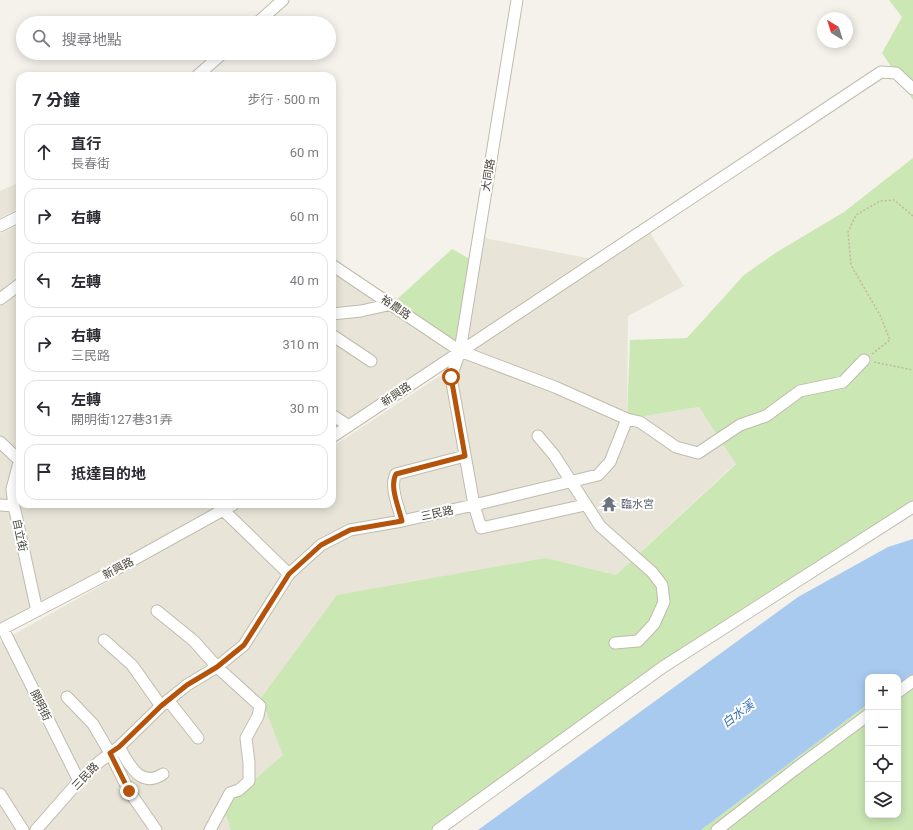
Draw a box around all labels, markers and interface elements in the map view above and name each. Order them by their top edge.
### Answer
north arrow [817,12,853,48]
search box [16,16,336,60]
icon: search [30,27,52,49]
text: 搜尋地點 [62,31,122,49]
text: 7 分鐘 [32,90,80,110]
text: 步行 · 500 m [248,92,320,107]
text: 直行 [71,135,101,153]
icon: ahead [33,141,55,163]
text: 60 m [290,145,319,160]
text: 長春街 [71,156,110,171]
street label: 大同路 [479,158,497,192]
icon: right [33,205,55,227]
text: 右轉 [71,209,101,227]
text: 60 m [290,209,319,224]
icon: left [33,269,55,291]
text: 左轉 [71,273,101,291]
text: 40 m [290,273,319,288]
street label: 裕農路 [378,293,413,322]
text: 右轉 [71,327,101,345]
icon: right [33,333,55,355]
text: 310 m [282,337,319,352]
text: 三民路 [71,348,110,363]
route start [442,368,460,386]
street label: 新興路 [379,380,414,409]
text: 左轉 [71,391,101,409]
icon: left [33,397,55,419]
text: 30 m [290,401,319,416]
text: 開明街127巷31弄 [71,412,173,427]
icon: arrive [33,461,55,483]
text: 抵達目的地 [71,465,146,483]
temple icon: 臨水宮 [600,495,618,513]
place label: 臨水宮 [621,498,654,511]
street label: 三民路 [420,504,455,523]
street label: 自立街 [10,518,29,553]
street label: 新興路 [101,555,136,582]
map controls [865,674,901,818]
button: + [865,674,901,710]
street label: 開明街 [27,688,54,723]
water label: 白水溪 [719,696,758,730]
button: − [865,710,901,746]
button: locate [865,746,901,782]
street label: 三民路 [69,760,101,793]
route end [120,782,138,800]
button: layers [865,782,901,818]

